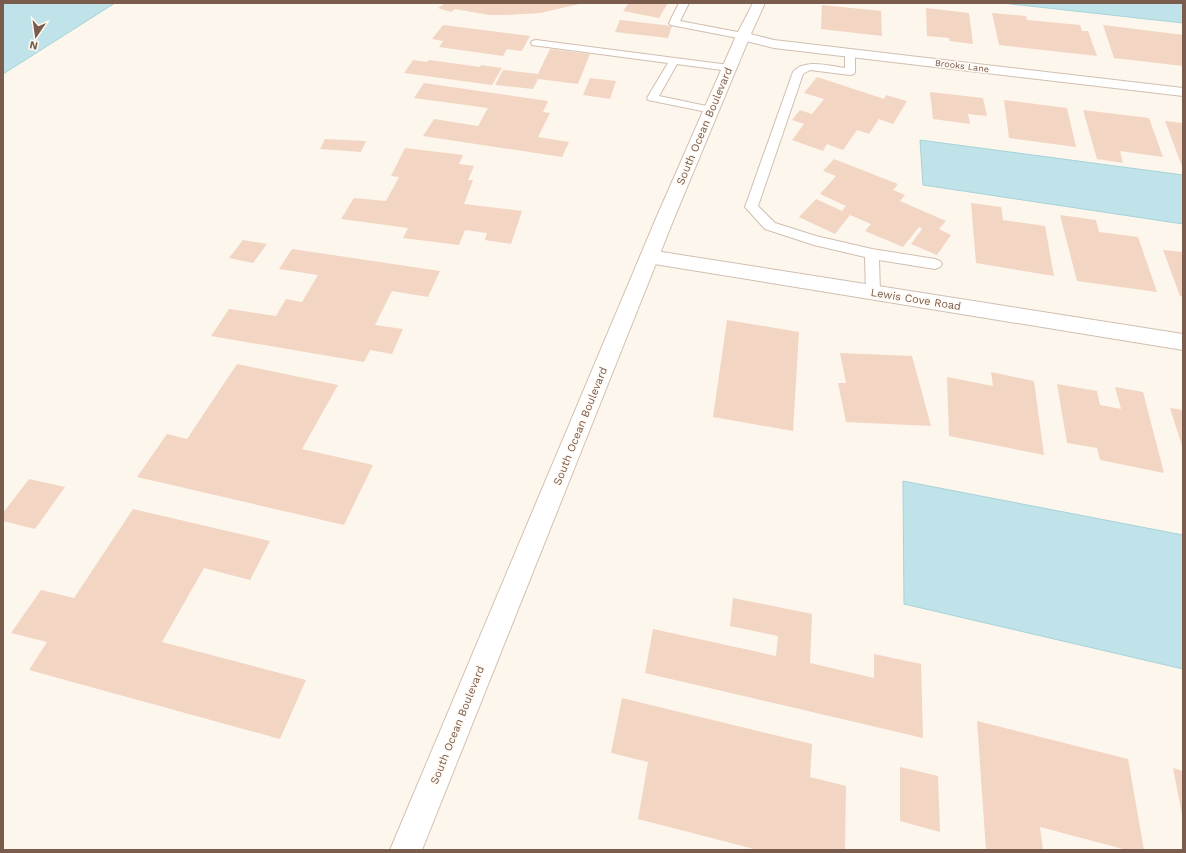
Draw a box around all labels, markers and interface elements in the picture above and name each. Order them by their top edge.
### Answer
north arrow [16,16,56,56]
text: N [28,38,39,53]
street label: Brooks Lane [934,58,990,74]
street label: South Ocean Boulevard [674,66,735,187]
street label: Lewis Cove Road [870,286,962,313]
street label: South Ocean Boulevard [551,365,610,487]
street label: South Ocean Boulevard [428,664,487,786]

